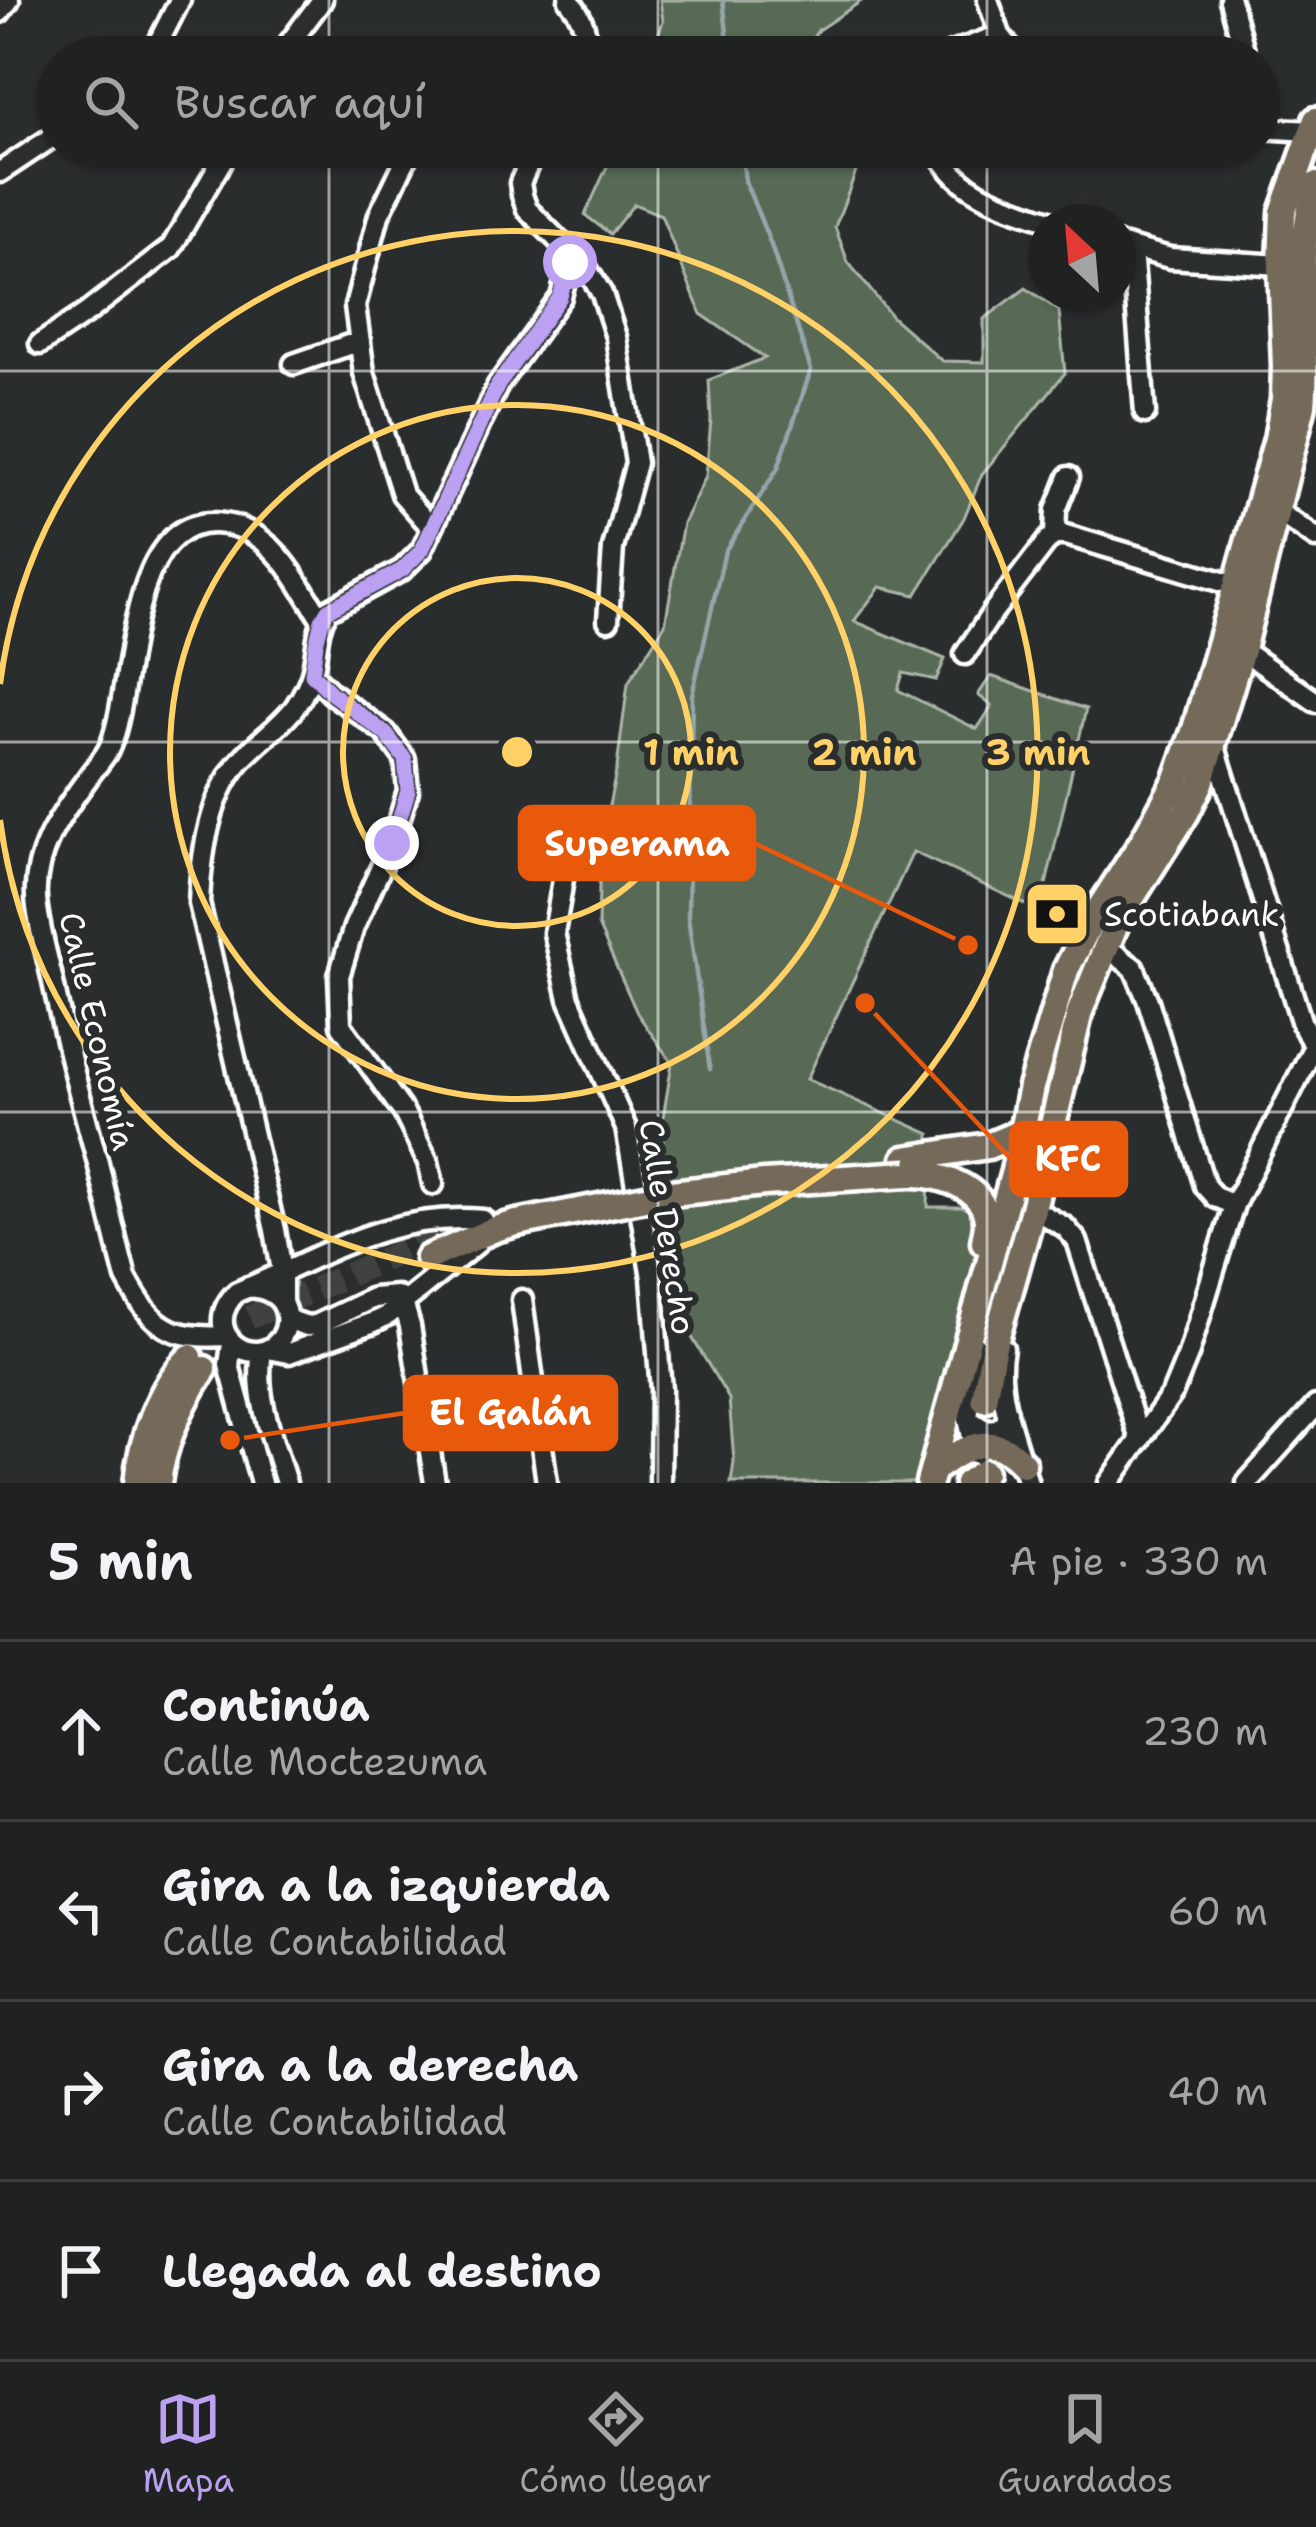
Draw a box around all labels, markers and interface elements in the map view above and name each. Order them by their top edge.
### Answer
search box [36,36,1280,168]
icon: search [78,69,144,135]
text: Buscar aquí [174,72,426,132]
north arrow [1028,204,1136,312]
route start [543,235,597,289]
text: 1 min [643,728,739,777]
text: 2 min [812,728,917,777]
text: 3 min [986,728,1091,777]
centre of rings [496,731,538,773]
callout: Superama [520,807,754,879]
route end [365,816,419,870]
text: Superama [544,819,730,868]
bank icon: Scotiabank [1022,879,1092,949]
place label: Scotiabank [1104,892,1279,937]
street label: Calle Economía [48,908,147,1155]
street label: Calle Derecho [628,1116,707,1338]
callout: KFC [1011,1123,1126,1195]
text: KFC [1034,1134,1102,1183]
callout: El Galán [405,1377,616,1449]
text: El Galán [429,1388,591,1437]
text: 5 min [48,1527,193,1595]
text: A pie · 330 m [1009,1535,1268,1587]
text: Continúa [162,1675,370,1735]
icon: ahead [48,1698,114,1764]
text: 230 m [1142,1705,1268,1757]
text: Calle Moctezuma [162,1735,487,1787]
text: Gira a la izquierda [162,1855,610,1915]
icon: left [48,1878,114,1944]
text: 60 m [1168,1885,1268,1937]
text: Calle Contabilidad [162,1915,507,1967]
text: Gira a la derecha [162,2035,578,2095]
icon: right [48,2058,114,2124]
text: 40 m [1167,2065,1268,2117]
text: Calle Contabilidad [162,2095,507,2147]
icon: arrive [48,2238,114,2304]
text: Llegada al destino [162,2241,602,2301]
tab: Mapa [143,2386,234,2503]
tab: Cómo llegar [520,2386,712,2503]
tab: Guardados [998,2386,1173,2503]

